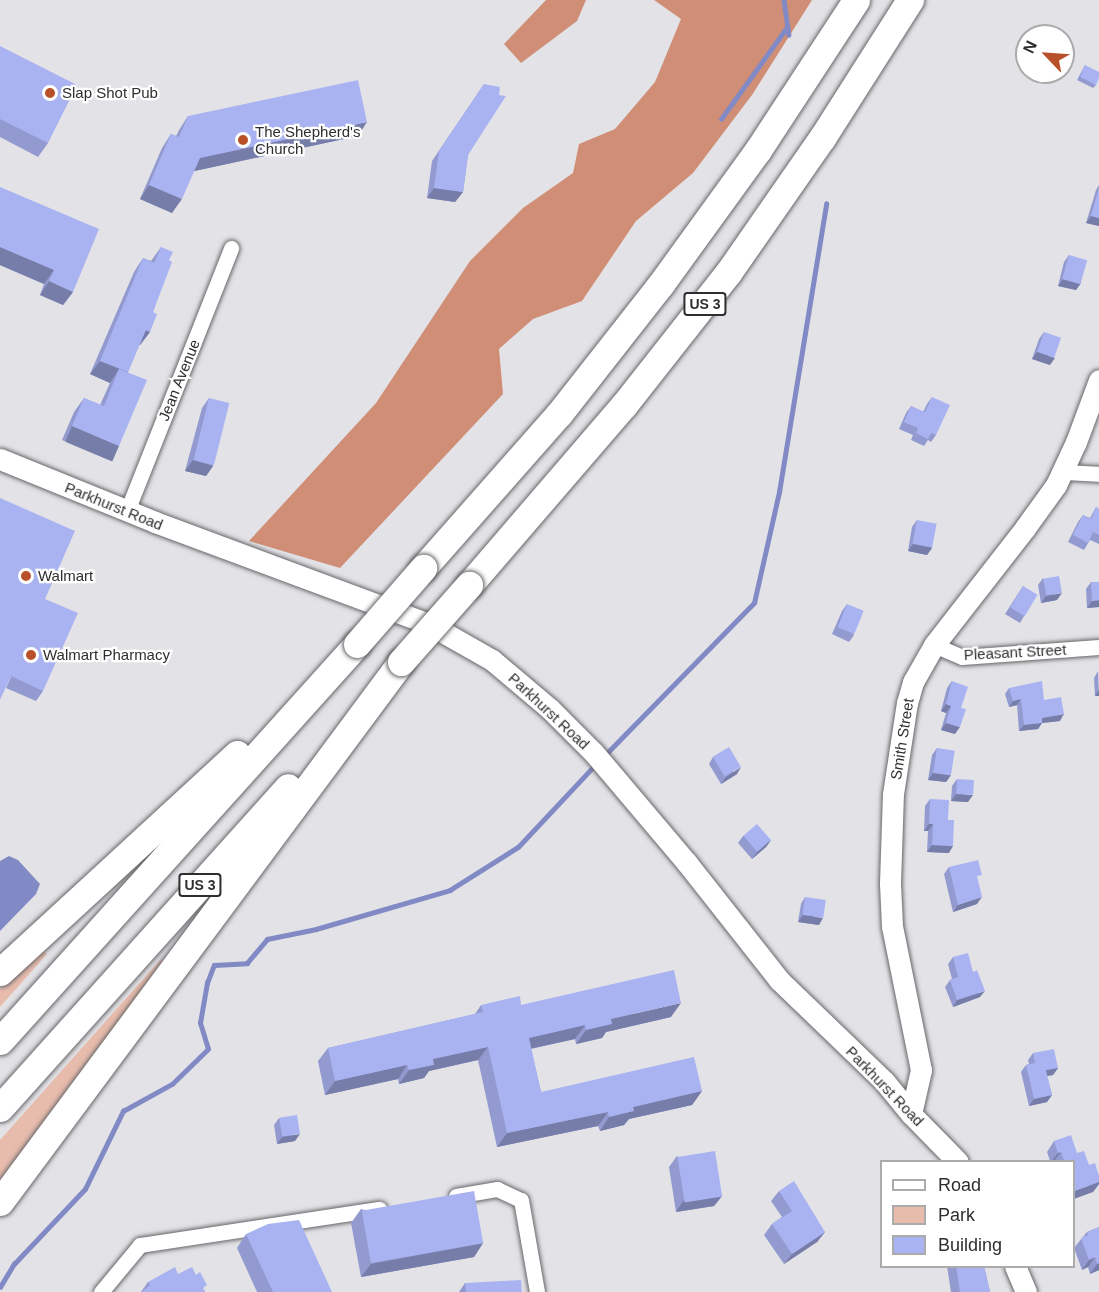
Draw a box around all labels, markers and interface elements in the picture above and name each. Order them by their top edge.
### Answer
north arrow [1015,24,1075,84]
text: N [1020,38,1040,56]
place label: Slap Shot Pub [62,84,158,102]
marker: Slap Shot Pub [43,86,57,100]
place label: The Shepherd's Church [255,122,360,157]
marker: The Shepherd's Church [236,133,250,147]
road number: US 3 [682,293,728,315]
street label: Jean Avenue [154,336,204,424]
street label: Parkhurst Road [62,478,166,534]
place label: Walmart [38,567,93,585]
marker: Walmart [19,569,33,583]
street label: Pleasant Street [963,640,1067,664]
place label: Walmart Pharmacy [43,646,170,664]
marker: Walmart Pharmacy [24,648,38,662]
street label: Parkhurst Road [505,669,593,753]
street label: Smith Street [887,697,917,781]
road number: US 3 [178,874,222,896]
street label: Parkhurst Road [842,1042,928,1130]
legend [880,1160,1075,1268]
text: Road [938,1175,981,1195]
text: Park [938,1205,975,1225]
text: Building [938,1235,1002,1255]

